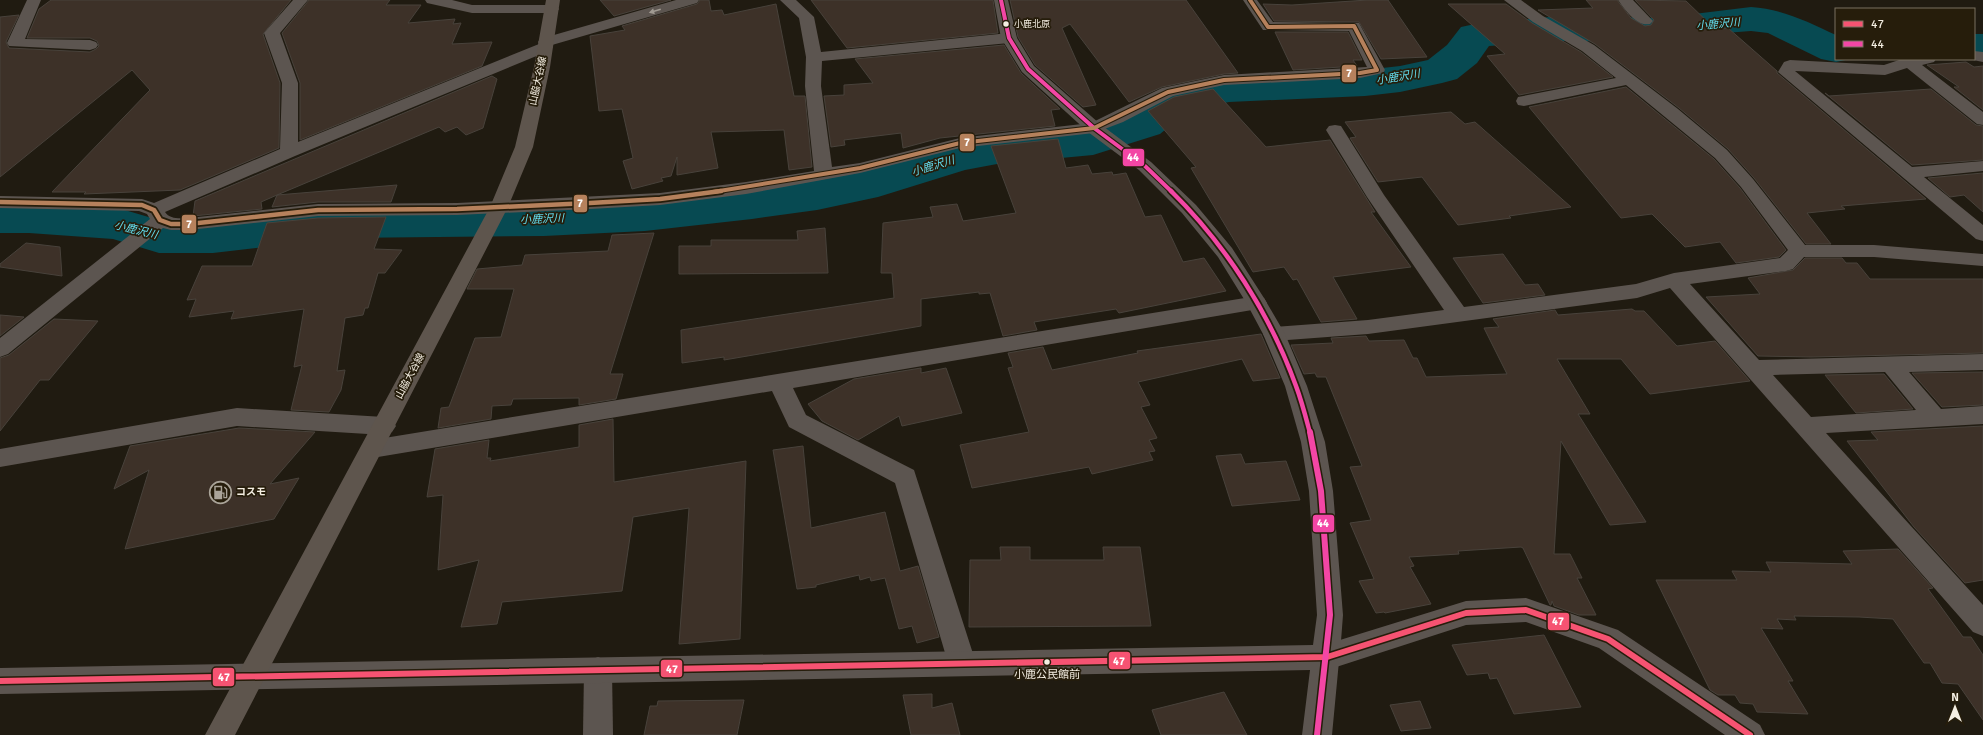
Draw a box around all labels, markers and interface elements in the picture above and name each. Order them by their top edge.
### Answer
one-way arrow [649,8,661,14]
legend [1835,8,1975,60]
water label: 小鹿沢川 [1696,16,1741,32]
text: 47 [1871,17,1884,32]
marker: 小鹿北原 [1001,19,1011,29]
place label: 小鹿北原 [1014,19,1050,30]
text: 44 [1871,37,1884,52]
street label: 山脇大谷線 [527,55,549,107]
line badge: 7 [1341,64,1357,83]
text: 7 [1346,67,1352,80]
water label: 小鹿沢川 [1375,67,1422,87]
line badge: 7 [959,133,975,152]
text: 7 [964,136,970,149]
line badge: 44 [1122,148,1145,167]
text: 44 [1127,151,1139,164]
water label: 小鹿沢川 [910,153,957,179]
line badge: 7 [573,194,588,213]
text: 7 [577,197,583,210]
water label: 小鹿沢川 [520,212,565,226]
line badge: 7 [181,214,197,234]
water label: 小鹿沢川 [113,218,160,242]
text: 7 [186,218,192,231]
street label: 山脇大谷線 [393,351,427,401]
fuel station icon: コスモ [208,479,234,505]
place label: コスモ [236,486,266,498]
line badge: 44 [1312,514,1335,533]
text: 44 [1317,517,1329,530]
line badge: 47 [1547,612,1570,631]
text: 47 [1552,615,1564,628]
line badge: 47 [1108,651,1131,670]
text: 47 [1113,655,1125,668]
marker: 小鹿公民館前 [1042,657,1052,667]
line badge: 47 [660,659,683,678]
text: 47 [666,663,678,676]
line badge: 47 [212,667,235,687]
place label: 小鹿公民館前 [1014,668,1080,681]
text: 47 [218,671,230,684]
north arrow [1935,687,1975,727]
text: N [1951,691,1959,704]

